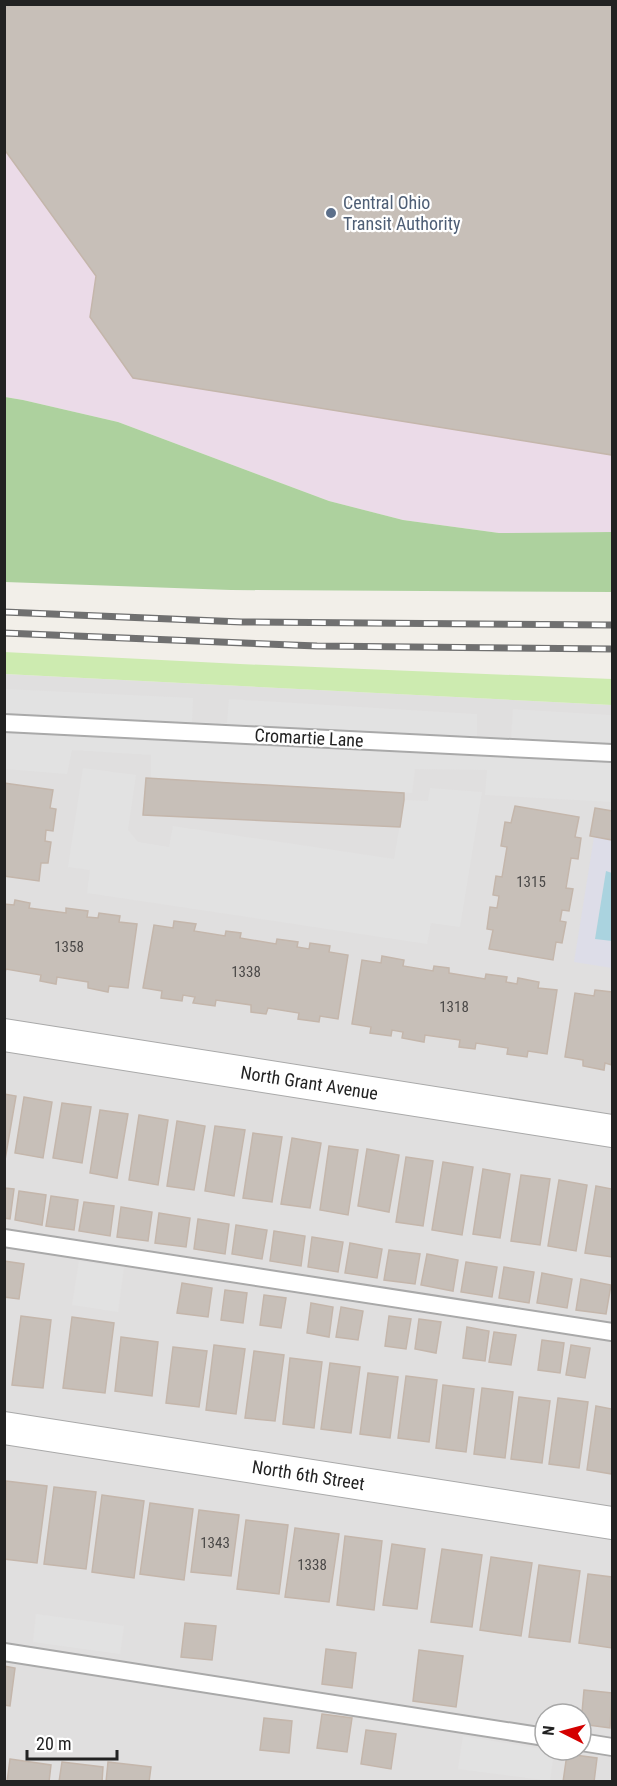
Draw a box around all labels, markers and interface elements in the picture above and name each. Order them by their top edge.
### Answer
place label: Central Ohio Transit Authority [343,192,461,234]
marker: Central Ohio Transit Authority [324,206,338,220]
street label: Cromartie Lane [254,724,364,751]
house number: 1315 [516,873,546,891]
house number: 1358 [54,938,84,956]
house number: 1338 [231,963,261,981]
house number: 1318 [439,998,469,1016]
street label: North Grant Avenue [239,1062,379,1104]
street label: North 6th Street [251,1456,366,1494]
house number: 1343 [200,1534,230,1552]
house number: 1338 [297,1556,327,1574]
north arrow [533,1702,593,1762]
scale bar [27,1723,117,1761]
text: N [539,1725,559,1736]
text: 20 m [36,1733,71,1754]

